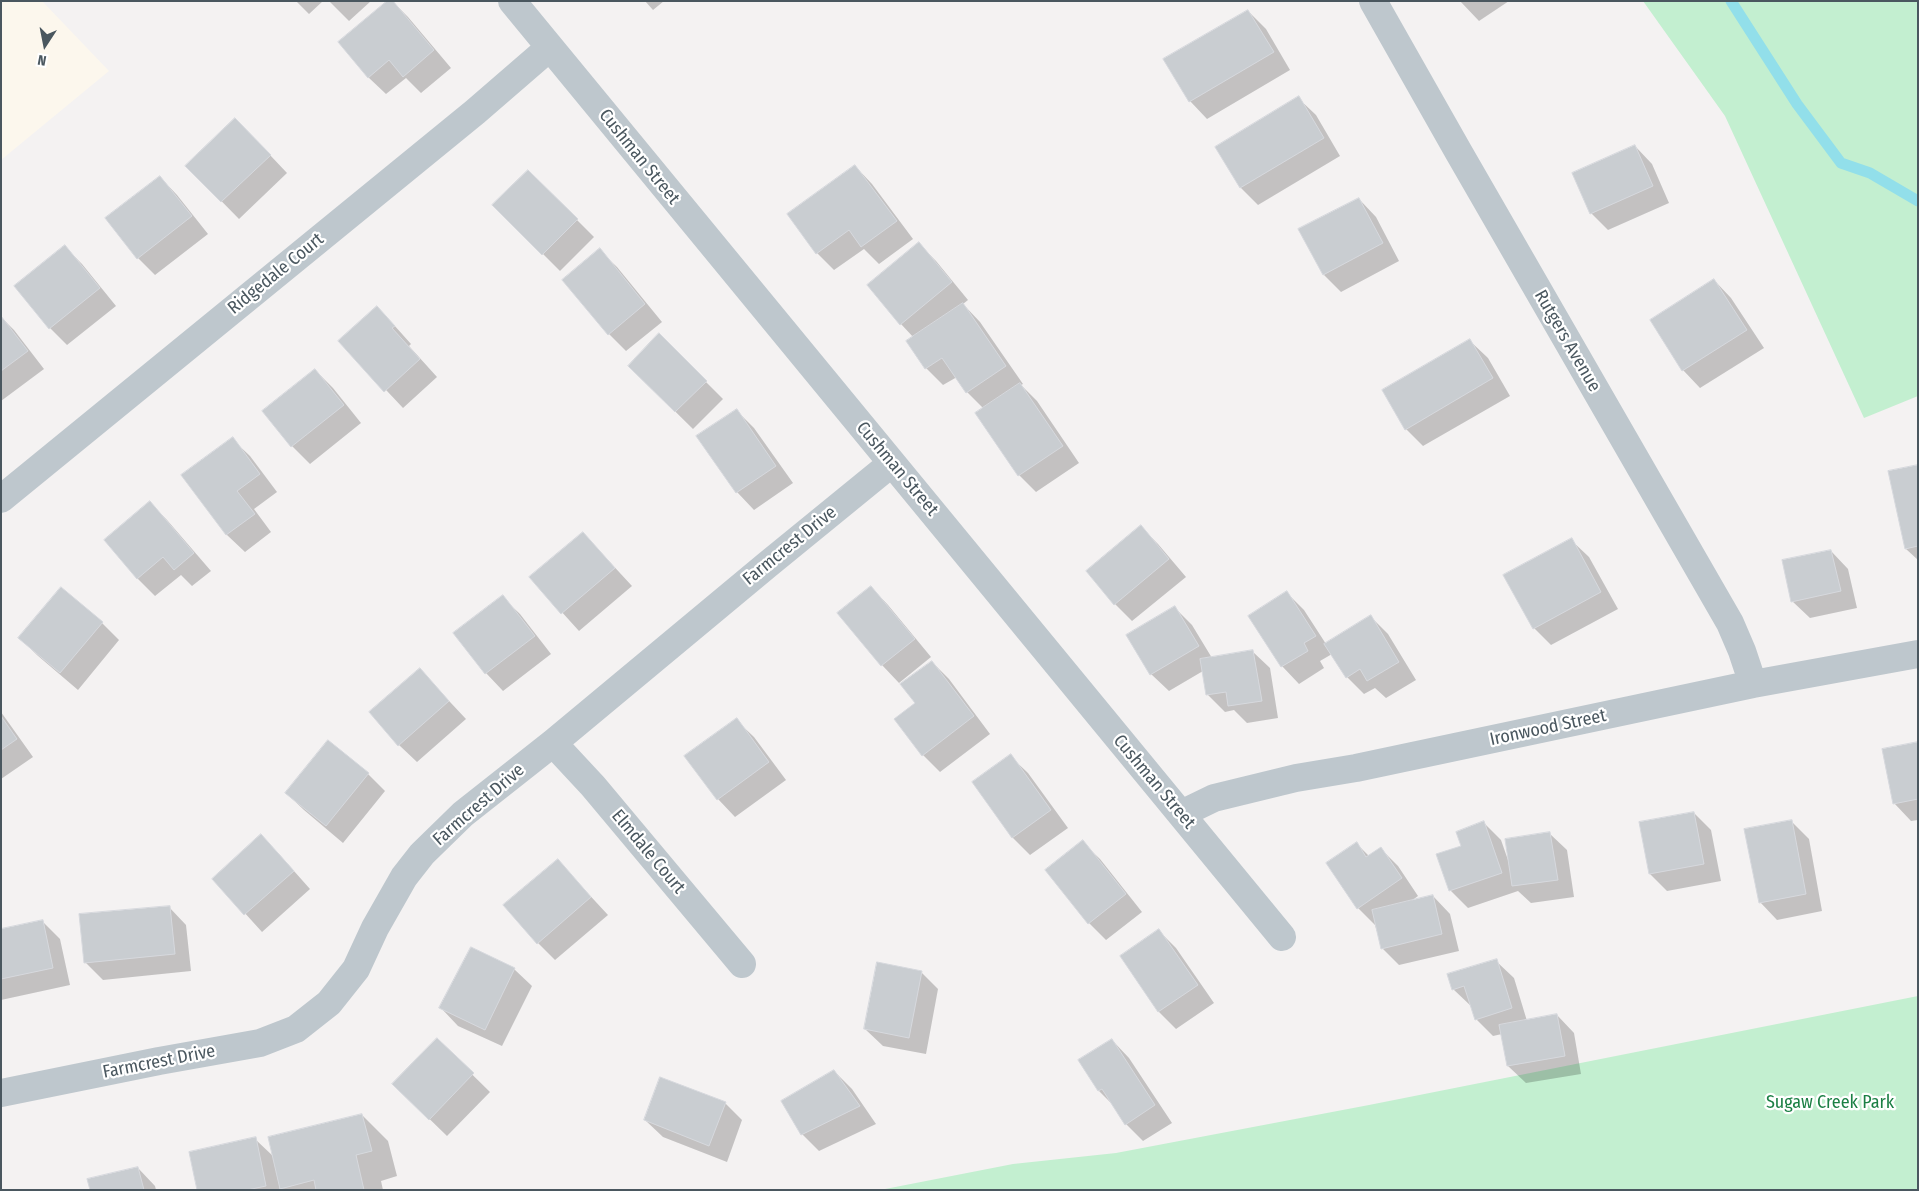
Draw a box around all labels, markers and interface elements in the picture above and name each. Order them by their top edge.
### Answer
north arrow [20,20,70,70]
text: N [36,51,48,69]
street label: Cushman Street [594,105,684,209]
street label: Ridgedale Court [224,229,328,319]
street label: Rutgers Avenue [1529,286,1605,396]
street label: Cushman Street [851,418,943,520]
street label: Farmcrest Drive [739,502,841,590]
street label: Ironwood Street [1488,705,1608,751]
street label: Cushman Street [1108,731,1200,833]
street label: Farmcrest Drive [429,759,529,851]
street label: Elmdale Court [607,806,689,898]
street label: Farmcrest Drive [101,1041,217,1083]
park label: Sugaw Creek Park [1766,1092,1894,1114]

